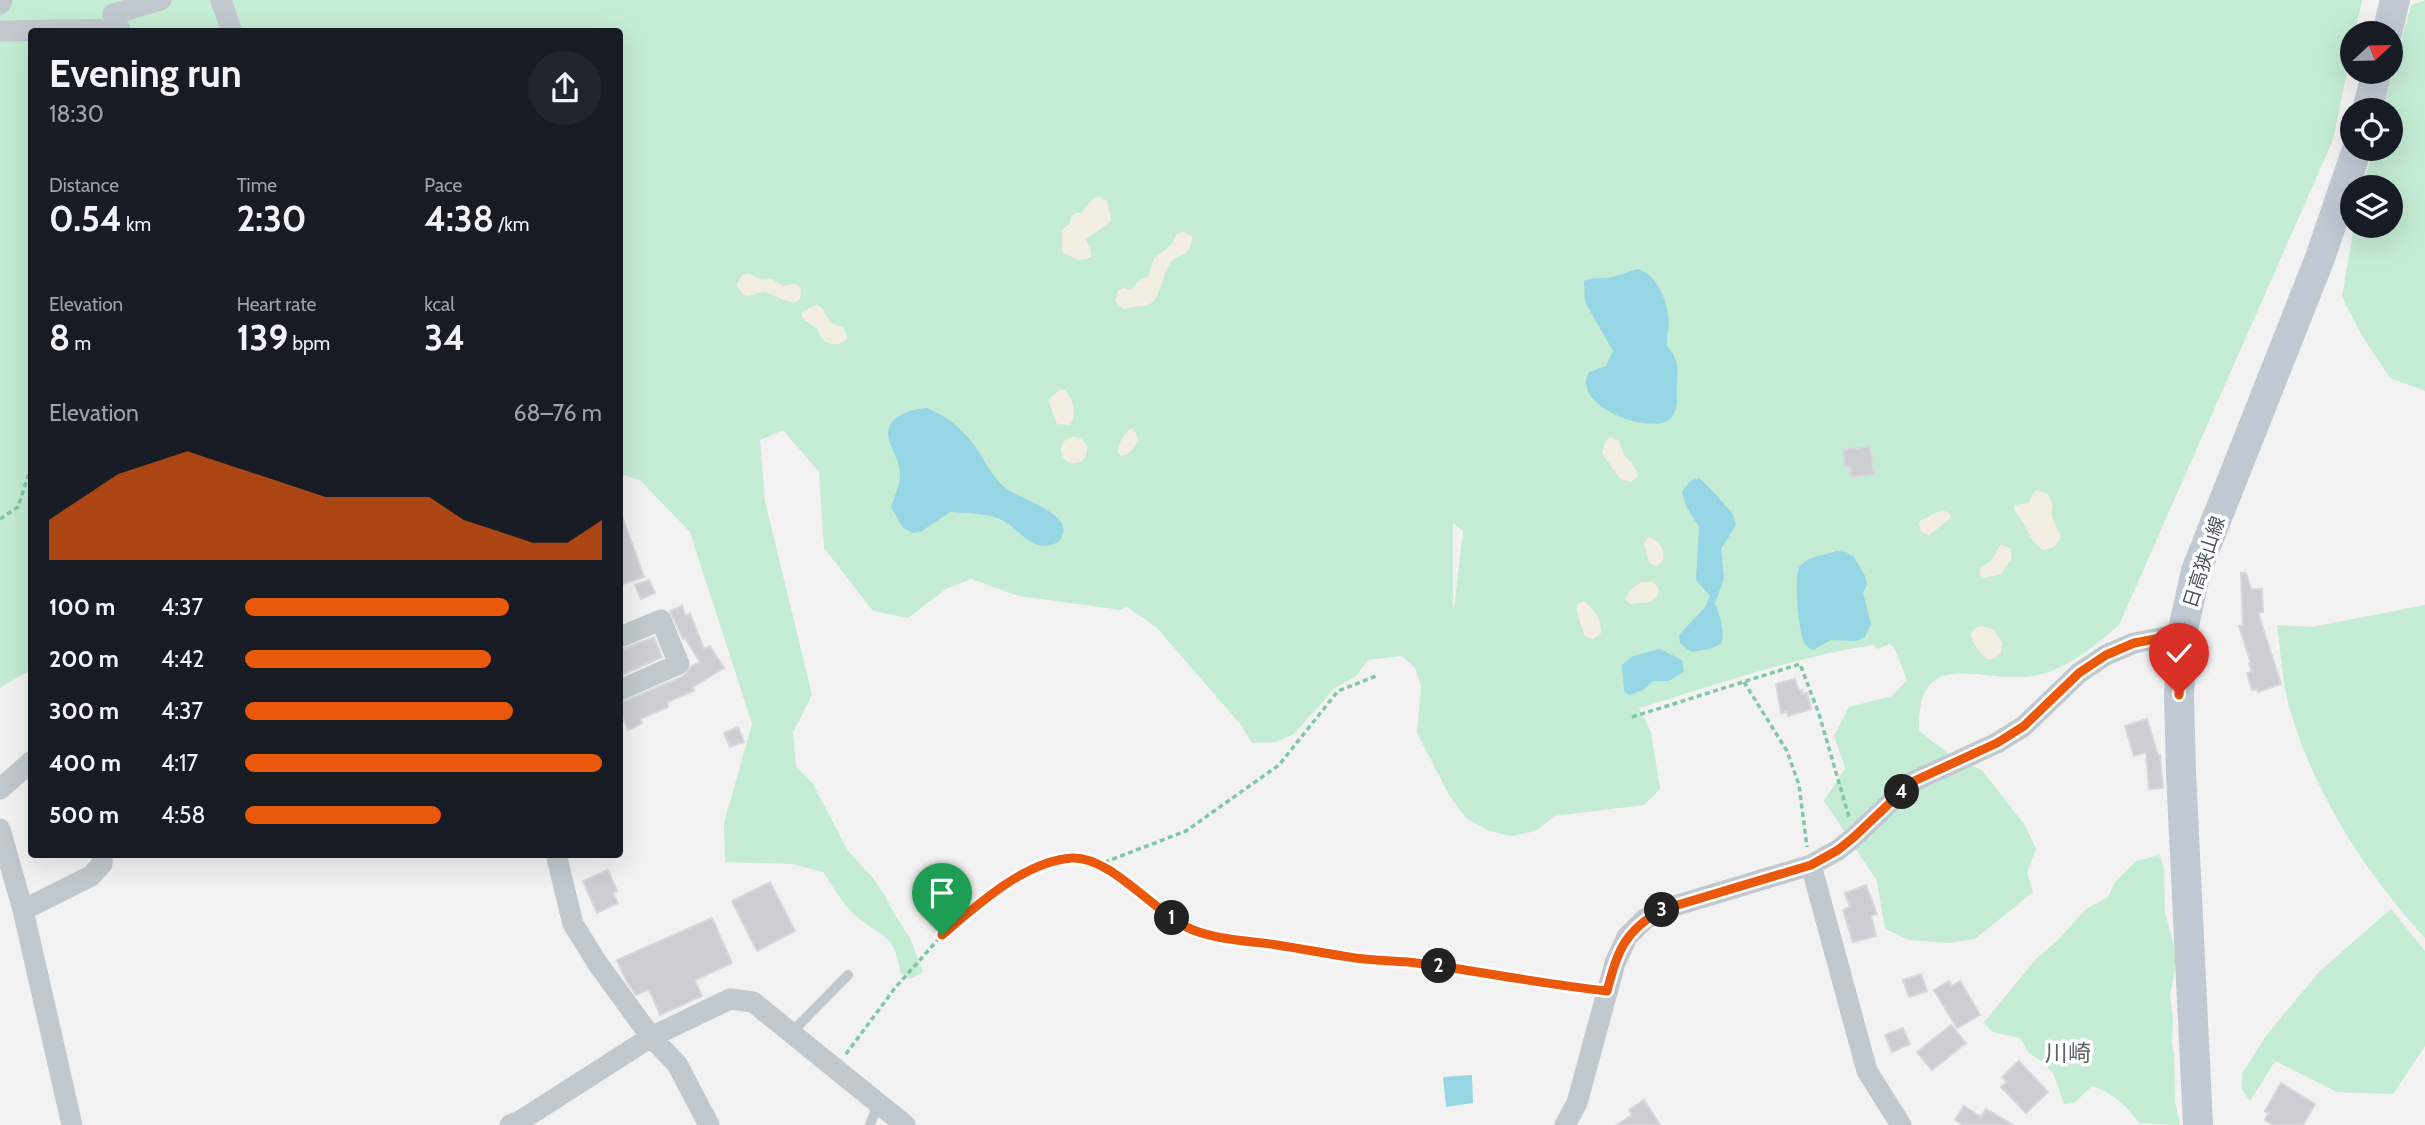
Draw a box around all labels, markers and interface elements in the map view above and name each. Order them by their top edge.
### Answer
north arrow [2340,21,2403,84]
map controls [2340,21,2403,238]
text: Evening run [49,50,242,97]
button: share [528,51,602,125]
button: locate [2340,98,2403,161]
text: 18:30 [49,100,104,128]
text: Distance [49,174,119,197]
text: Time [237,174,277,197]
text: Pace [424,174,462,197]
button: layers [2340,175,2403,238]
text: 0.54 [49,197,122,240]
text: 2:30 [237,197,307,240]
text: 4:38 [424,197,494,240]
text: km [122,213,151,236]
text: /km [494,213,529,236]
text: Elevation [49,293,123,316]
text: Heart rate [237,293,316,316]
text: kcal [424,293,455,316]
text: 8 [49,316,70,359]
text: 139 [237,316,288,359]
text: 34 [424,316,465,359]
text: m [70,332,91,355]
text: bpm [288,332,330,355]
text: Elevation [49,399,139,427]
text: 68–76 m [514,399,602,427]
street label: 日高狭山線 [2178,513,2230,611]
text: 100 m [49,593,115,621]
text: 4:37 [161,593,203,621]
pin [2149,623,2209,695]
icon: check [2160,634,2198,672]
text: 200 m [49,645,119,673]
text: 4:42 [161,645,204,673]
text: 300 m [49,697,119,725]
text: 4:37 [161,697,203,725]
text: 400 m [49,749,121,777]
text: 4:17 [161,749,198,777]
pin: 4 [1884,774,1920,810]
text: 4 [1896,780,1907,803]
text: 500 m [49,801,119,829]
text: 4:58 [161,801,205,829]
pin [912,863,972,935]
icon: arrive [923,874,961,912]
pin: 3 [1644,892,1680,928]
text: 3 [1656,898,1667,921]
pin: 1 [1154,900,1190,936]
text: 1 [1168,906,1175,929]
pin: 2 [1422,948,1456,984]
text: 2 [1433,954,1444,977]
district label: 川崎 [2045,1039,2091,1067]

